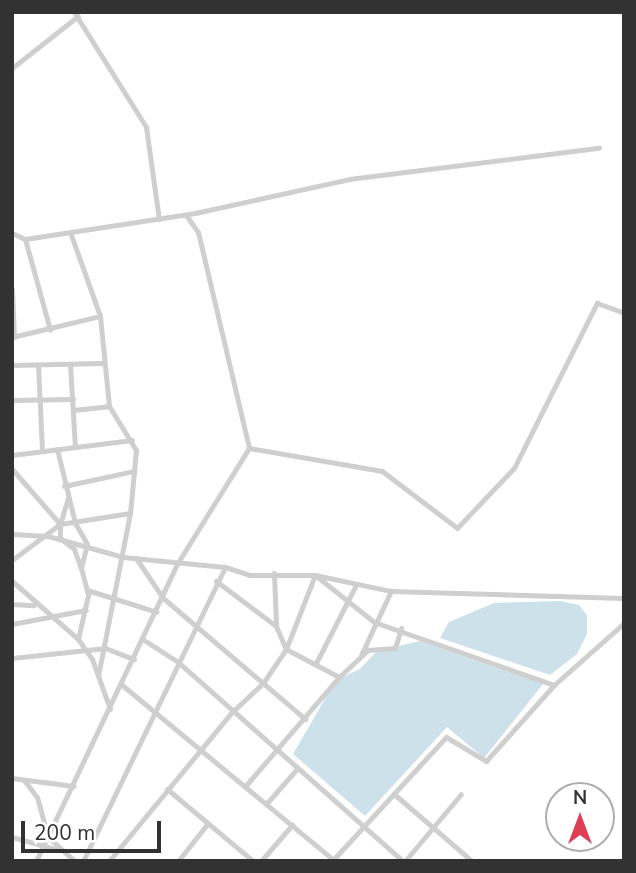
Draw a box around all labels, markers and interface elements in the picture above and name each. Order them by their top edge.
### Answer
north arrow [545,782,615,852]
text: N [573,785,587,811]
scale bar [24,806,164,850]
text: 200 m [34,819,95,847]

